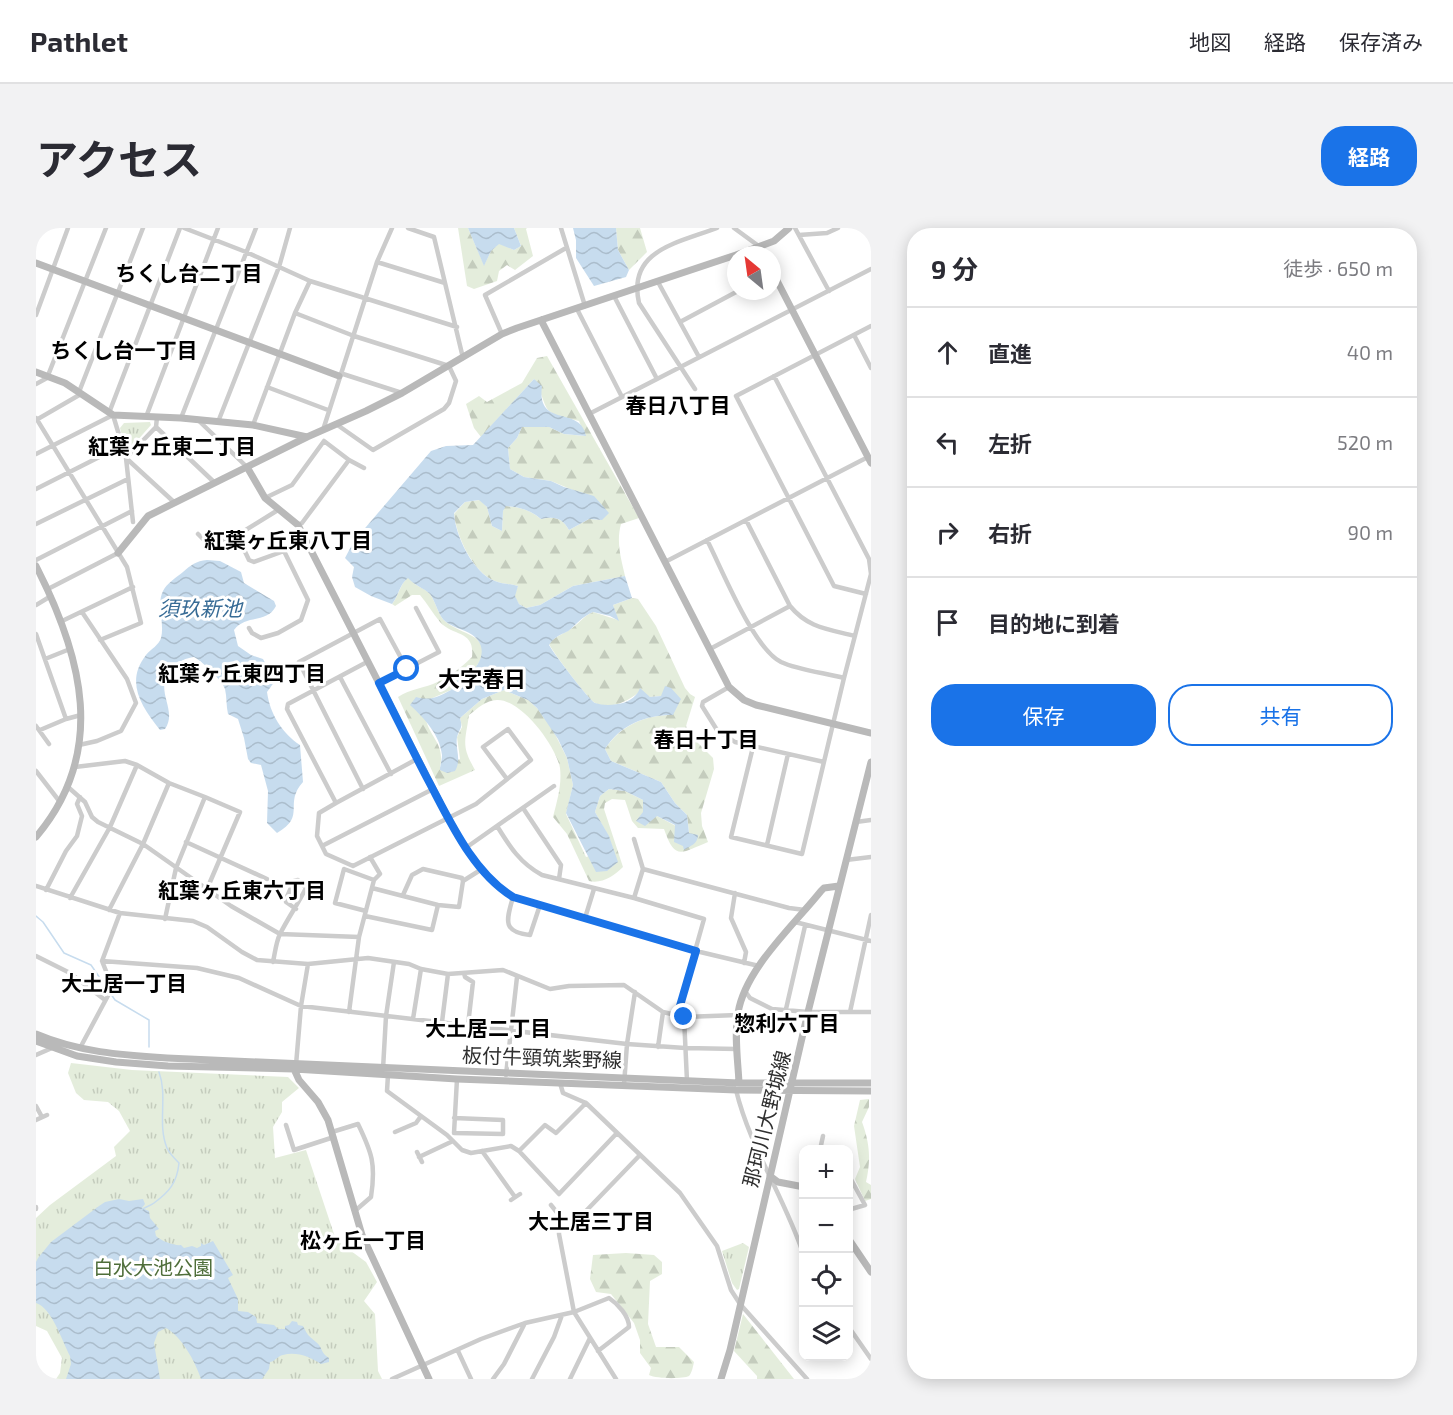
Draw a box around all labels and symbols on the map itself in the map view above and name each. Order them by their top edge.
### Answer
north arrow [727,246,781,300]
district label: ちくし台二丁目 [116,260,263,285]
district label: ちくし台一丁目 [51,337,198,362]
district label: 春日八丁目 [626,392,731,417]
district label: 紅葉ヶ丘東二丁目 [88,433,256,458]
district label: 紅葉ヶ丘東八丁目 [204,527,372,552]
water label: 須玖新池 [158,595,244,620]
route start [393,655,419,681]
district label: 紅葉ヶ丘東四丁目 [158,660,326,685]
district label: 大字春日 [438,665,526,691]
district label: 春日十丁目 [654,726,759,751]
district label: 紅葉ヶ丘東六丁目 [158,877,326,902]
district label: 大土居一丁目 [61,970,187,995]
route end [670,1003,696,1029]
district label: 惣利六丁目 [735,1010,840,1035]
district label: 大土居二丁目 [425,1015,551,1040]
street label: 板付牛頸筑紫野線 [462,1042,622,1072]
street label: 那珂川大野城線 [737,1048,795,1190]
district label: 大土居三丁目 [528,1208,654,1233]
district label: 松ヶ丘一丁目 [300,1227,426,1252]
park label: 白水大池公園 [93,1255,213,1279]

